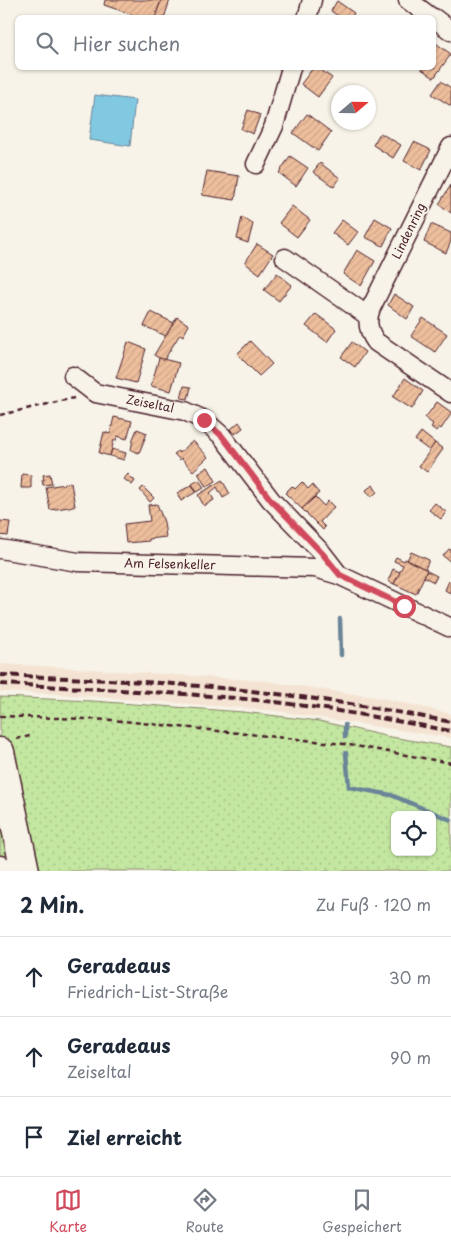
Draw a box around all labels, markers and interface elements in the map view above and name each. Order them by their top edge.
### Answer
search box [15,15,436,70]
icon: search [33,29,61,57]
text: Hier suchen [73,29,180,57]
north arrow [331,85,376,130]
street label: Lindenring [387,199,430,262]
street label: Zeiseltal [125,389,176,417]
route end [193,409,216,432]
street label: Am Felsenkeller [124,553,216,573]
route start [393,595,416,618]
map controls [391,811,436,856]
button: locate [391,811,436,856]
text: 2 Min. [20,888,84,920]
text: Zu Fuß · 120 m [316,892,431,916]
text: Geradeaus [67,951,171,979]
icon: ahead [20,963,48,991]
text: 30 m [389,965,431,989]
text: Friedrich-List-Straße [67,979,228,1003]
text: Geradeaus [67,1031,171,1059]
icon: ahead [20,1043,48,1071]
text: 90 m [390,1045,431,1069]
text: Zeiseltal [67,1059,132,1083]
icon: arrive [20,1123,48,1151]
text: Ziel erreicht [67,1123,182,1151]
tab: Karte [49,1186,87,1237]
tab: Route [185,1186,224,1237]
tab: Gespeichert [322,1186,402,1237]

